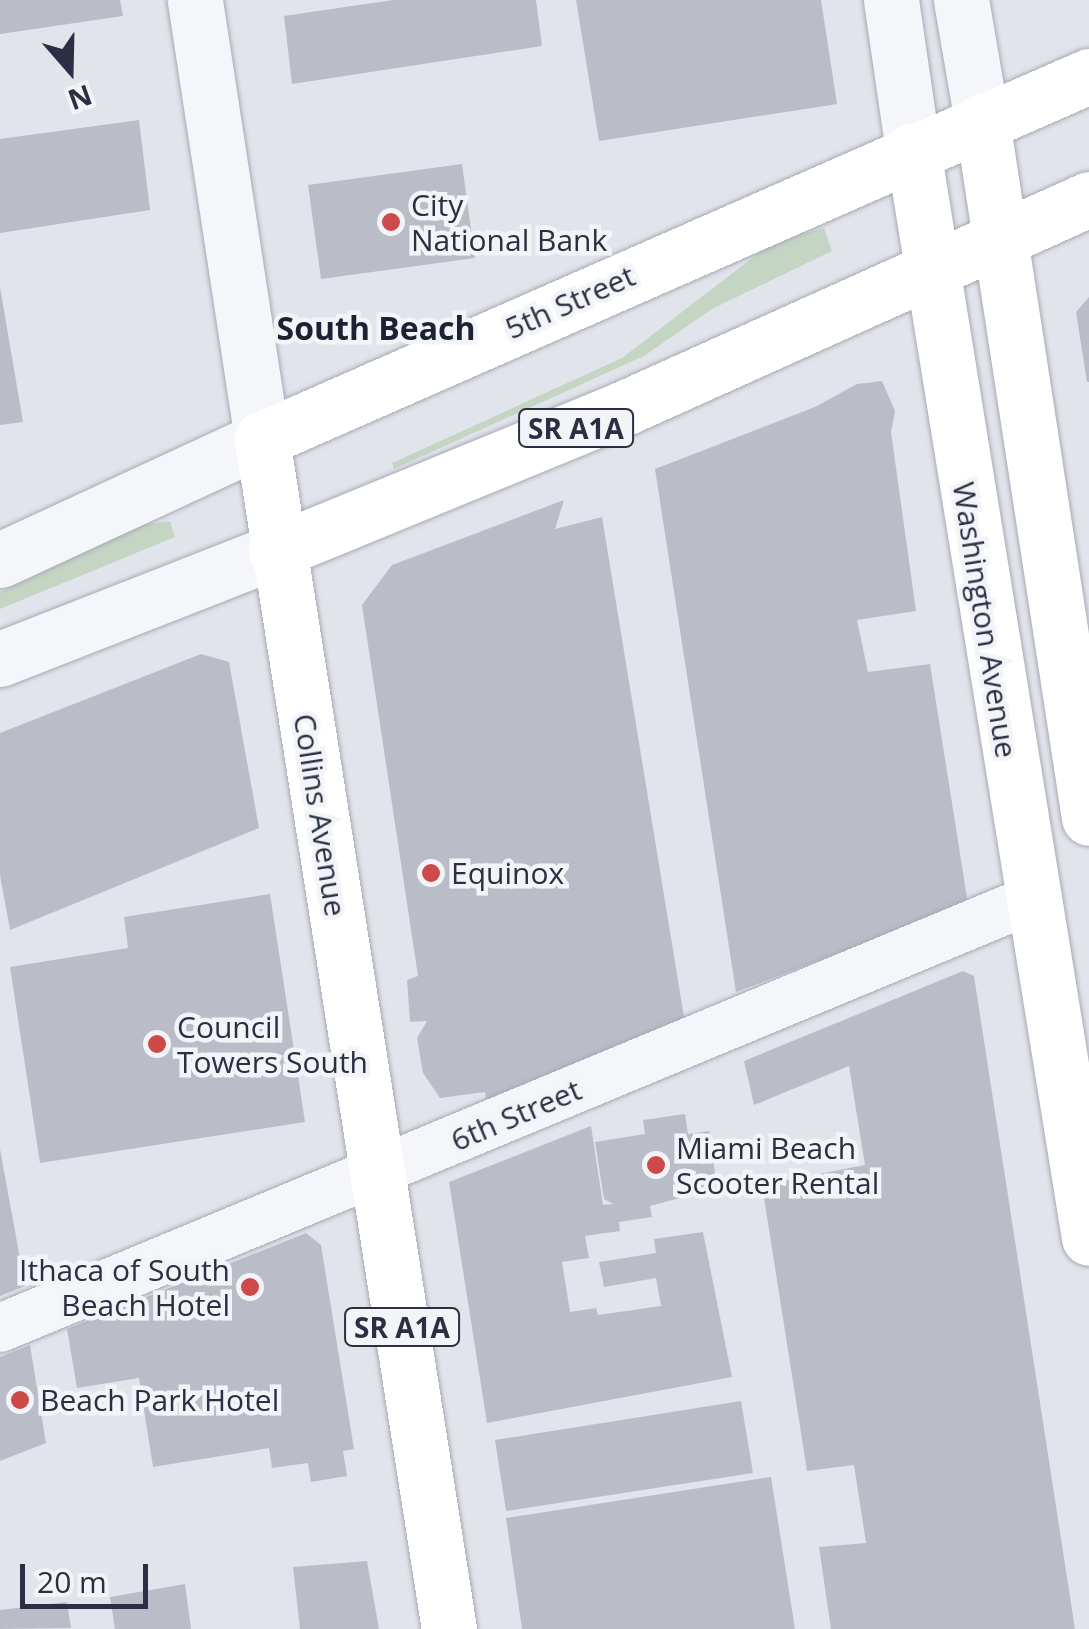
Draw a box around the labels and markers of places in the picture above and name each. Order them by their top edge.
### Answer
place label: City National Bank [411,187,607,258]
marker: City National Bank [380,211,402,233]
place label: Equinox [451,855,564,891]
marker: Equinox [420,862,442,884]
place label: Council Towers South [177,1009,368,1080]
marker: Council Towers South [146,1033,168,1055]
place label: Miami Beach Scooter Rental [676,1130,879,1200]
marker: Miami Beach Scooter Rental [645,1154,667,1176]
place label: Ithaca of South Beach Hotel [19,1252,230,1322]
marker: Ithaca of South Beach Hotel [239,1276,261,1298]
place label: Beach Park Hotel [40,1382,279,1418]
marker: Beach Park Hotel [9,1389,31,1411]

